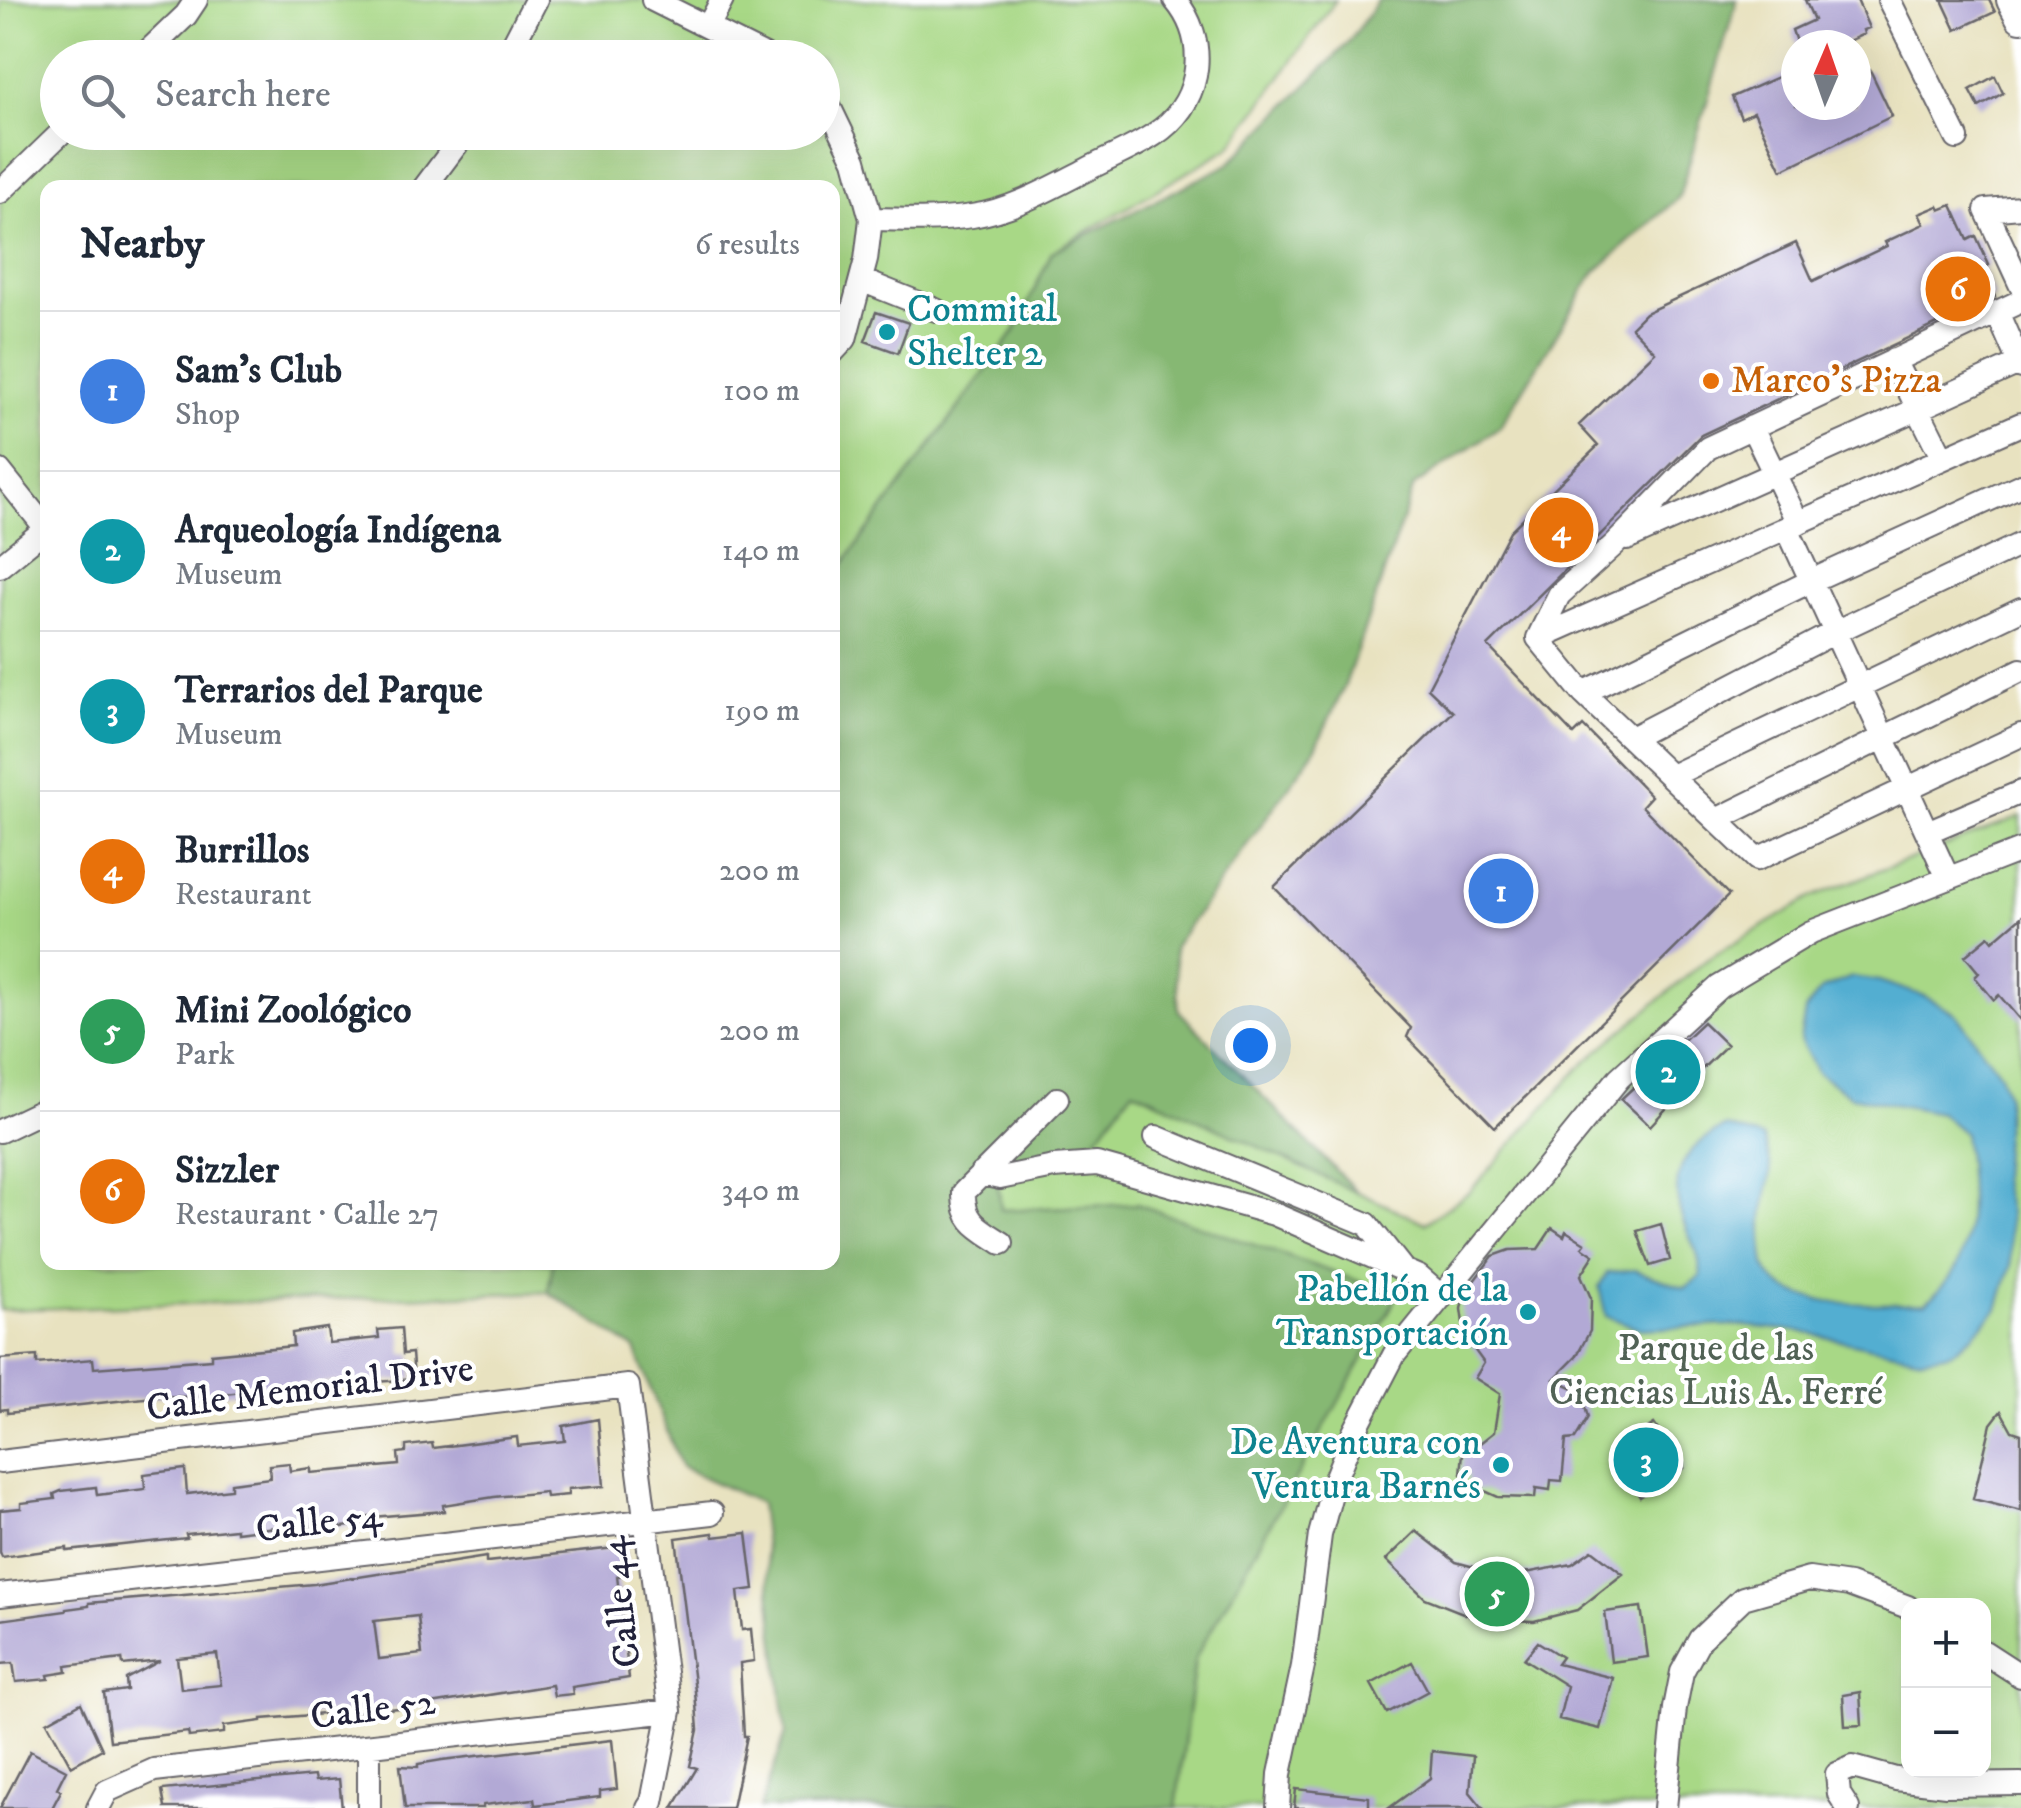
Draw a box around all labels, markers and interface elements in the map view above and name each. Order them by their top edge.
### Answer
north arrow [1781,30,1871,120]
search box [40,40,840,150]
icon: search [75,68,130,123]
text: Search here [155,71,331,119]
text: Nearby [80,219,204,271]
text: 6 results [695,225,800,265]
pin: 6 [1926,252,1990,326]
place label: Commital Shelter 2 [907,286,1058,378]
marker: Commital Shelter 2 [876,321,898,343]
text: Sam's Club [175,347,342,395]
place label: Marco's Pizza [1731,357,1942,405]
marker: Marco's Pizza [1700,370,1722,392]
text: 1 [107,371,118,411]
text: 100 m [723,371,800,411]
text: Shop [175,395,240,435]
pin: 4 [1528,492,1594,568]
text: Arqueología Indígena [175,507,501,555]
text: 2 [105,531,120,571]
text: 140 m [722,531,800,571]
text: Museum [175,555,283,595]
text: Terrarios del Parque [175,667,483,715]
text: 3 [107,691,118,731]
text: 190 m [724,691,800,731]
text: Museum [175,715,283,755]
text: Burrillos [175,827,309,875]
text: 4 [103,851,122,891]
text: 200 m [719,851,800,891]
pin: 1 [1468,854,1534,928]
text: Restaurant [175,875,312,915]
text: Mini Zoológico [175,987,411,1035]
text: 5 [105,1011,120,1051]
text: 200 m [719,1011,800,1051]
your location [1225,1020,1276,1071]
pin: 2 [1636,1034,1700,1110]
text: Park [175,1035,235,1075]
text: Sizzler [175,1147,279,1195]
text: 6 [104,1171,121,1211]
text: 340 m [722,1171,800,1211]
text: Restaurant · Calle 27 [175,1195,439,1235]
place label: Pabellón de la Transportación [1276,1266,1508,1358]
marker: Pabellón de la Transportación [1517,1301,1539,1323]
park label: Parque de las Ciencias Luis A. Ferré [1549,1325,1883,1417]
street label: Calle Memorial Drive [144,1345,476,1433]
place label: De Aventura con Ventura Barnés [1230,1419,1481,1511]
pin: 3 [1614,1422,1678,1498]
marker: De Aventura con Ventura Barnés [1490,1454,1512,1476]
street label: Calle 54 [253,1491,386,1555]
street label: Calle 44 [589,1533,653,1670]
pin: 5 [1464,1556,1530,1632]
map controls [1901,1598,1991,1778]
button: + [1901,1598,1991,1688]
street label: Calle 52 [308,1678,439,1741]
button: − [1901,1688,1991,1778]

